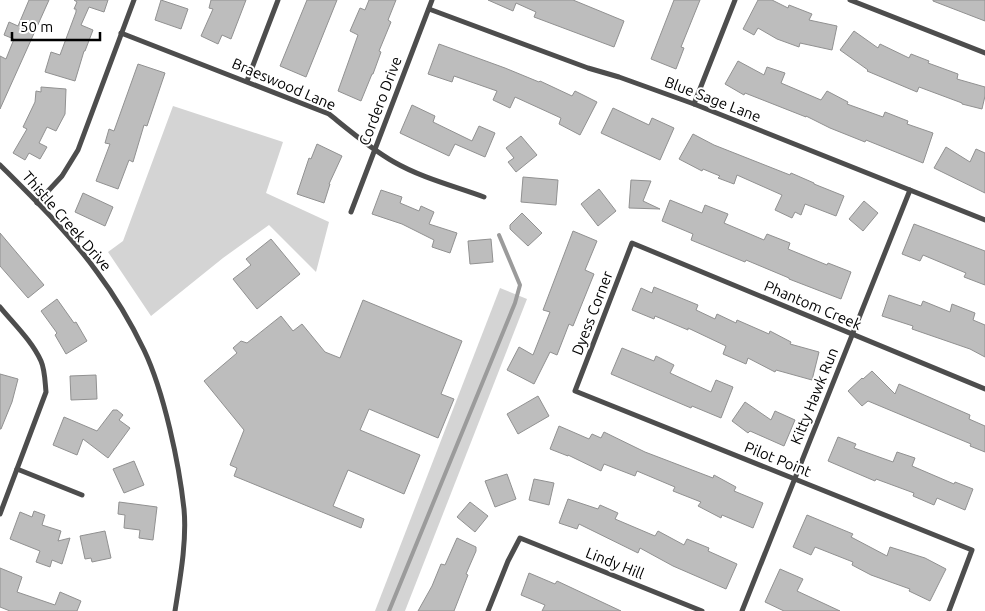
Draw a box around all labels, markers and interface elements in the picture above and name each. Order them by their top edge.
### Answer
scale bar [12,10,100,42]
text: 50 m [20,18,53,35]
street label: Braeswood Lane [229,54,339,114]
street label: Cordero Drive [355,54,405,148]
street label: Blue Sage Lane [662,73,764,125]
street label: Thistle Creek Drive [19,168,115,274]
street label: Dyess Corner [568,268,616,357]
street label: Phantom Creek [762,277,864,333]
street label: Kitty Hawk Run [787,345,841,447]
street label: Pilot Point [742,438,814,480]
street label: Lindy Hill [583,544,647,582]

